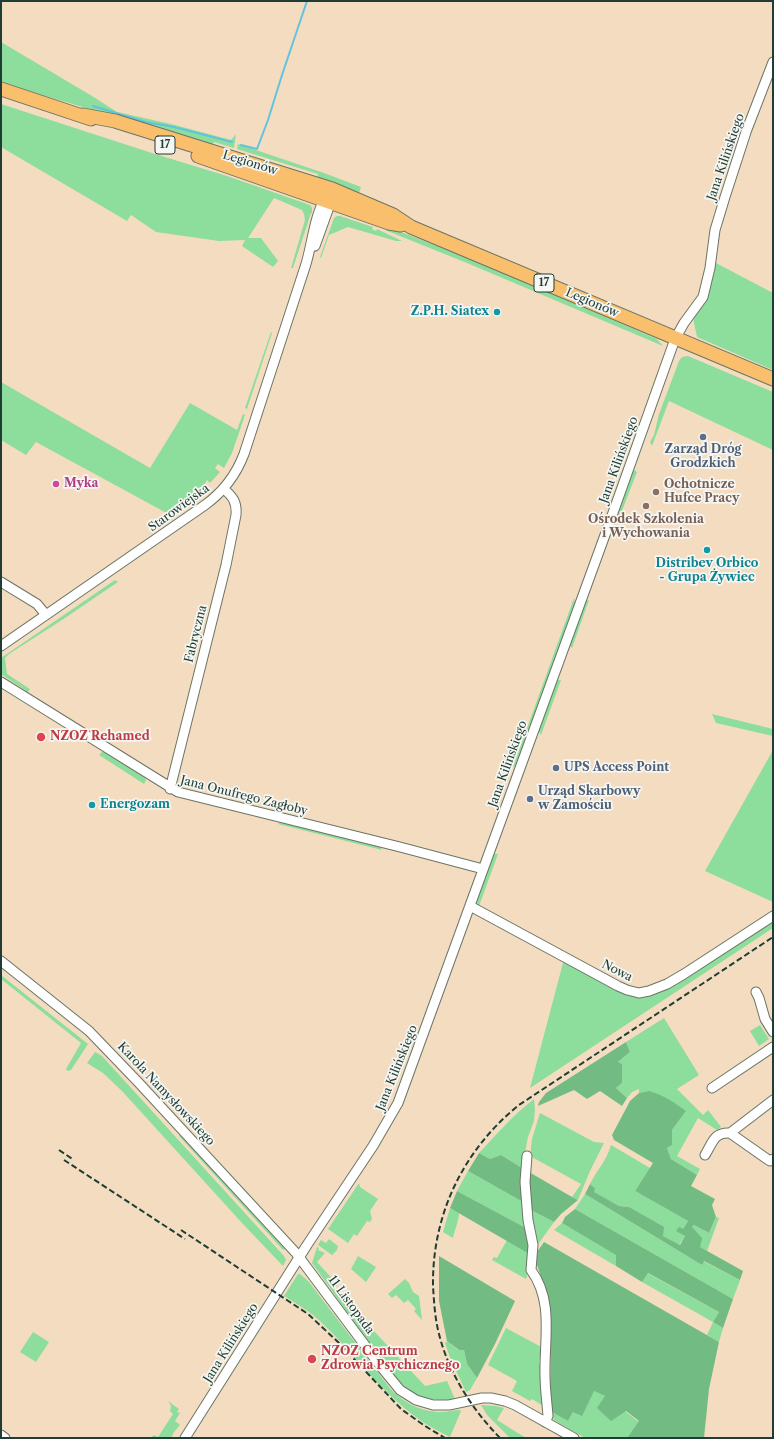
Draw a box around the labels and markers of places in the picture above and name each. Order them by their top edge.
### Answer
place label: Z.P.H. Siatex [411,305,489,319]
marker: Z.P.H. Siatex [492,307,502,317]
marker: Zarząd Dróg Grodzkich [698,432,708,442]
place label: Zarząd Dróg Grodzkich [665,443,741,471]
place label: Myka [64,477,98,491]
place label: Ochotnicze Hufce Pracy [664,478,739,506]
marker: Myka [51,479,61,489]
marker: Ochotnicze Hufce Pracy [651,487,661,497]
marker: Ośrodek Szkolenia i Wychowania [641,501,651,511]
place label: Ośrodek Szkolenia i Wychowania [588,513,704,541]
marker: Distribev Orbico - Grupa Żywiec [702,545,712,555]
place label: Distribev Orbico - Grupa Żywiec [656,557,758,585]
place label: NZOZ Rehamed [50,730,150,744]
marker: NZOZ Rehamed [35,731,47,743]
place label: UPS Access Point [564,761,669,775]
marker: UPS Access Point [551,763,561,773]
place label: Urząd Skarbowy w Zamościu [538,785,640,813]
marker: Urząd Skarbowy w Zamościu [525,794,535,804]
place label: Energozam [100,798,170,812]
marker: Energozam [87,800,97,810]
place label: NZOZ Centrum Zdrowia Psychicznego [321,1345,460,1373]
marker: NZOZ Centrum Zdrowia Psychicznego [306,1353,318,1365]

